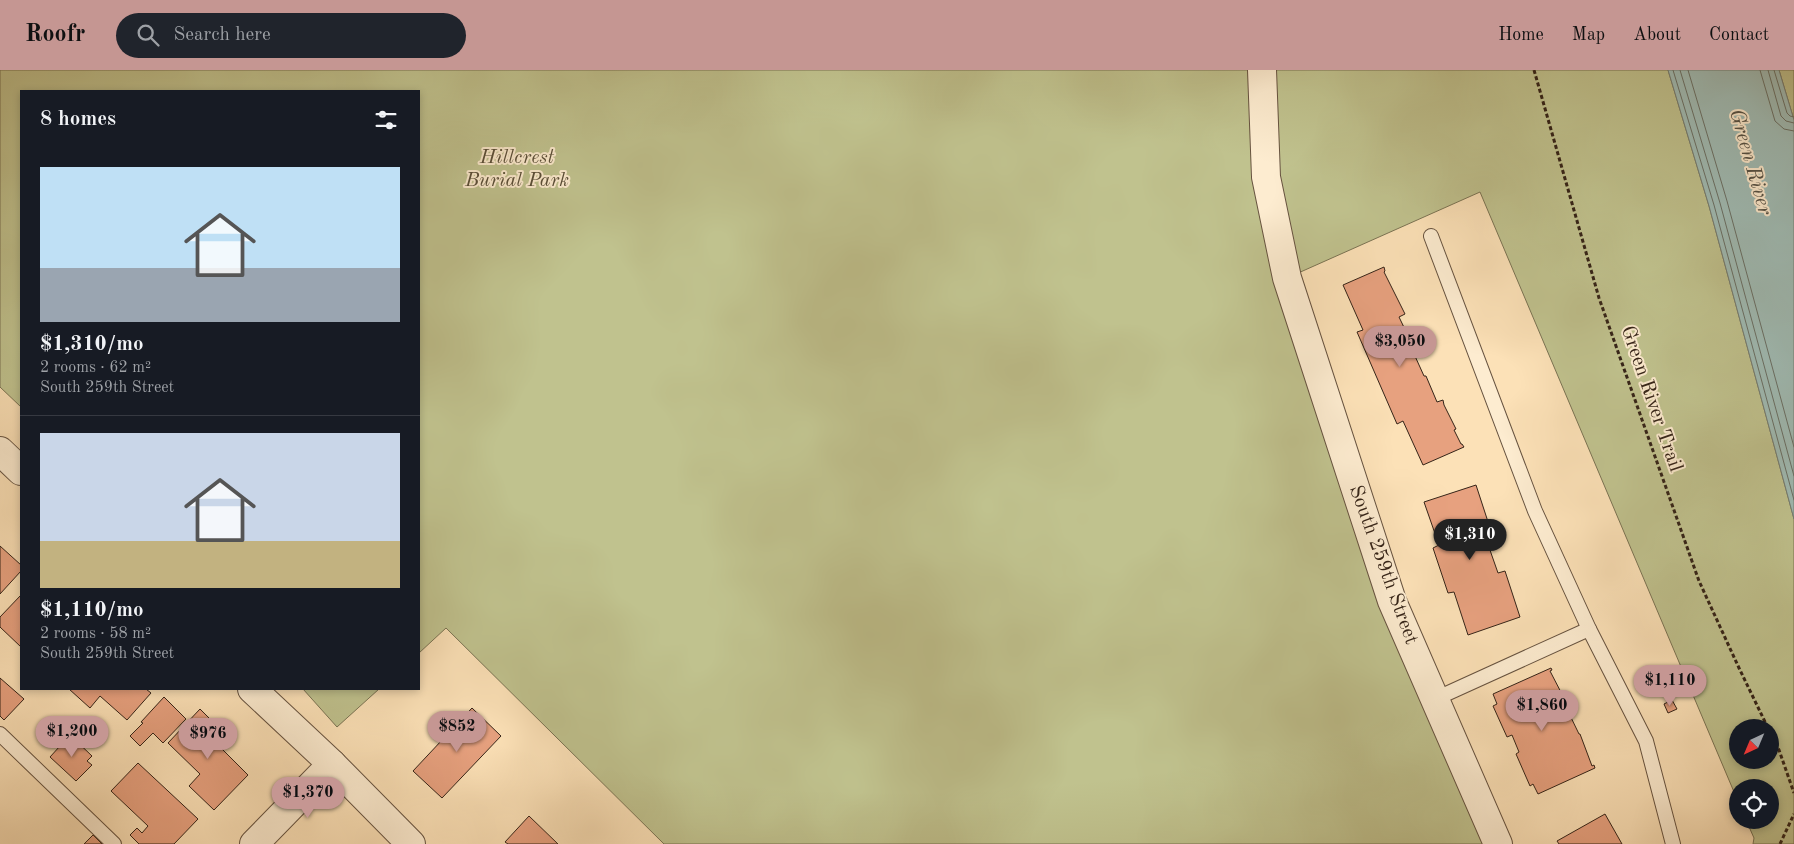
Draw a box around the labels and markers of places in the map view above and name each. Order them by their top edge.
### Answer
pin: $3,050 [1359,326,1441,368]
pin: $1,310 [1429,518,1511,561]
pin: $1,110 [1629,664,1711,707]
pin: $1,860 [1501,690,1583,732]
pin: $852 [427,710,487,753]
pin: $1,200 [31,716,113,758]
pin: $976 [178,718,238,760]
pin: $1,370 [267,776,349,819]

